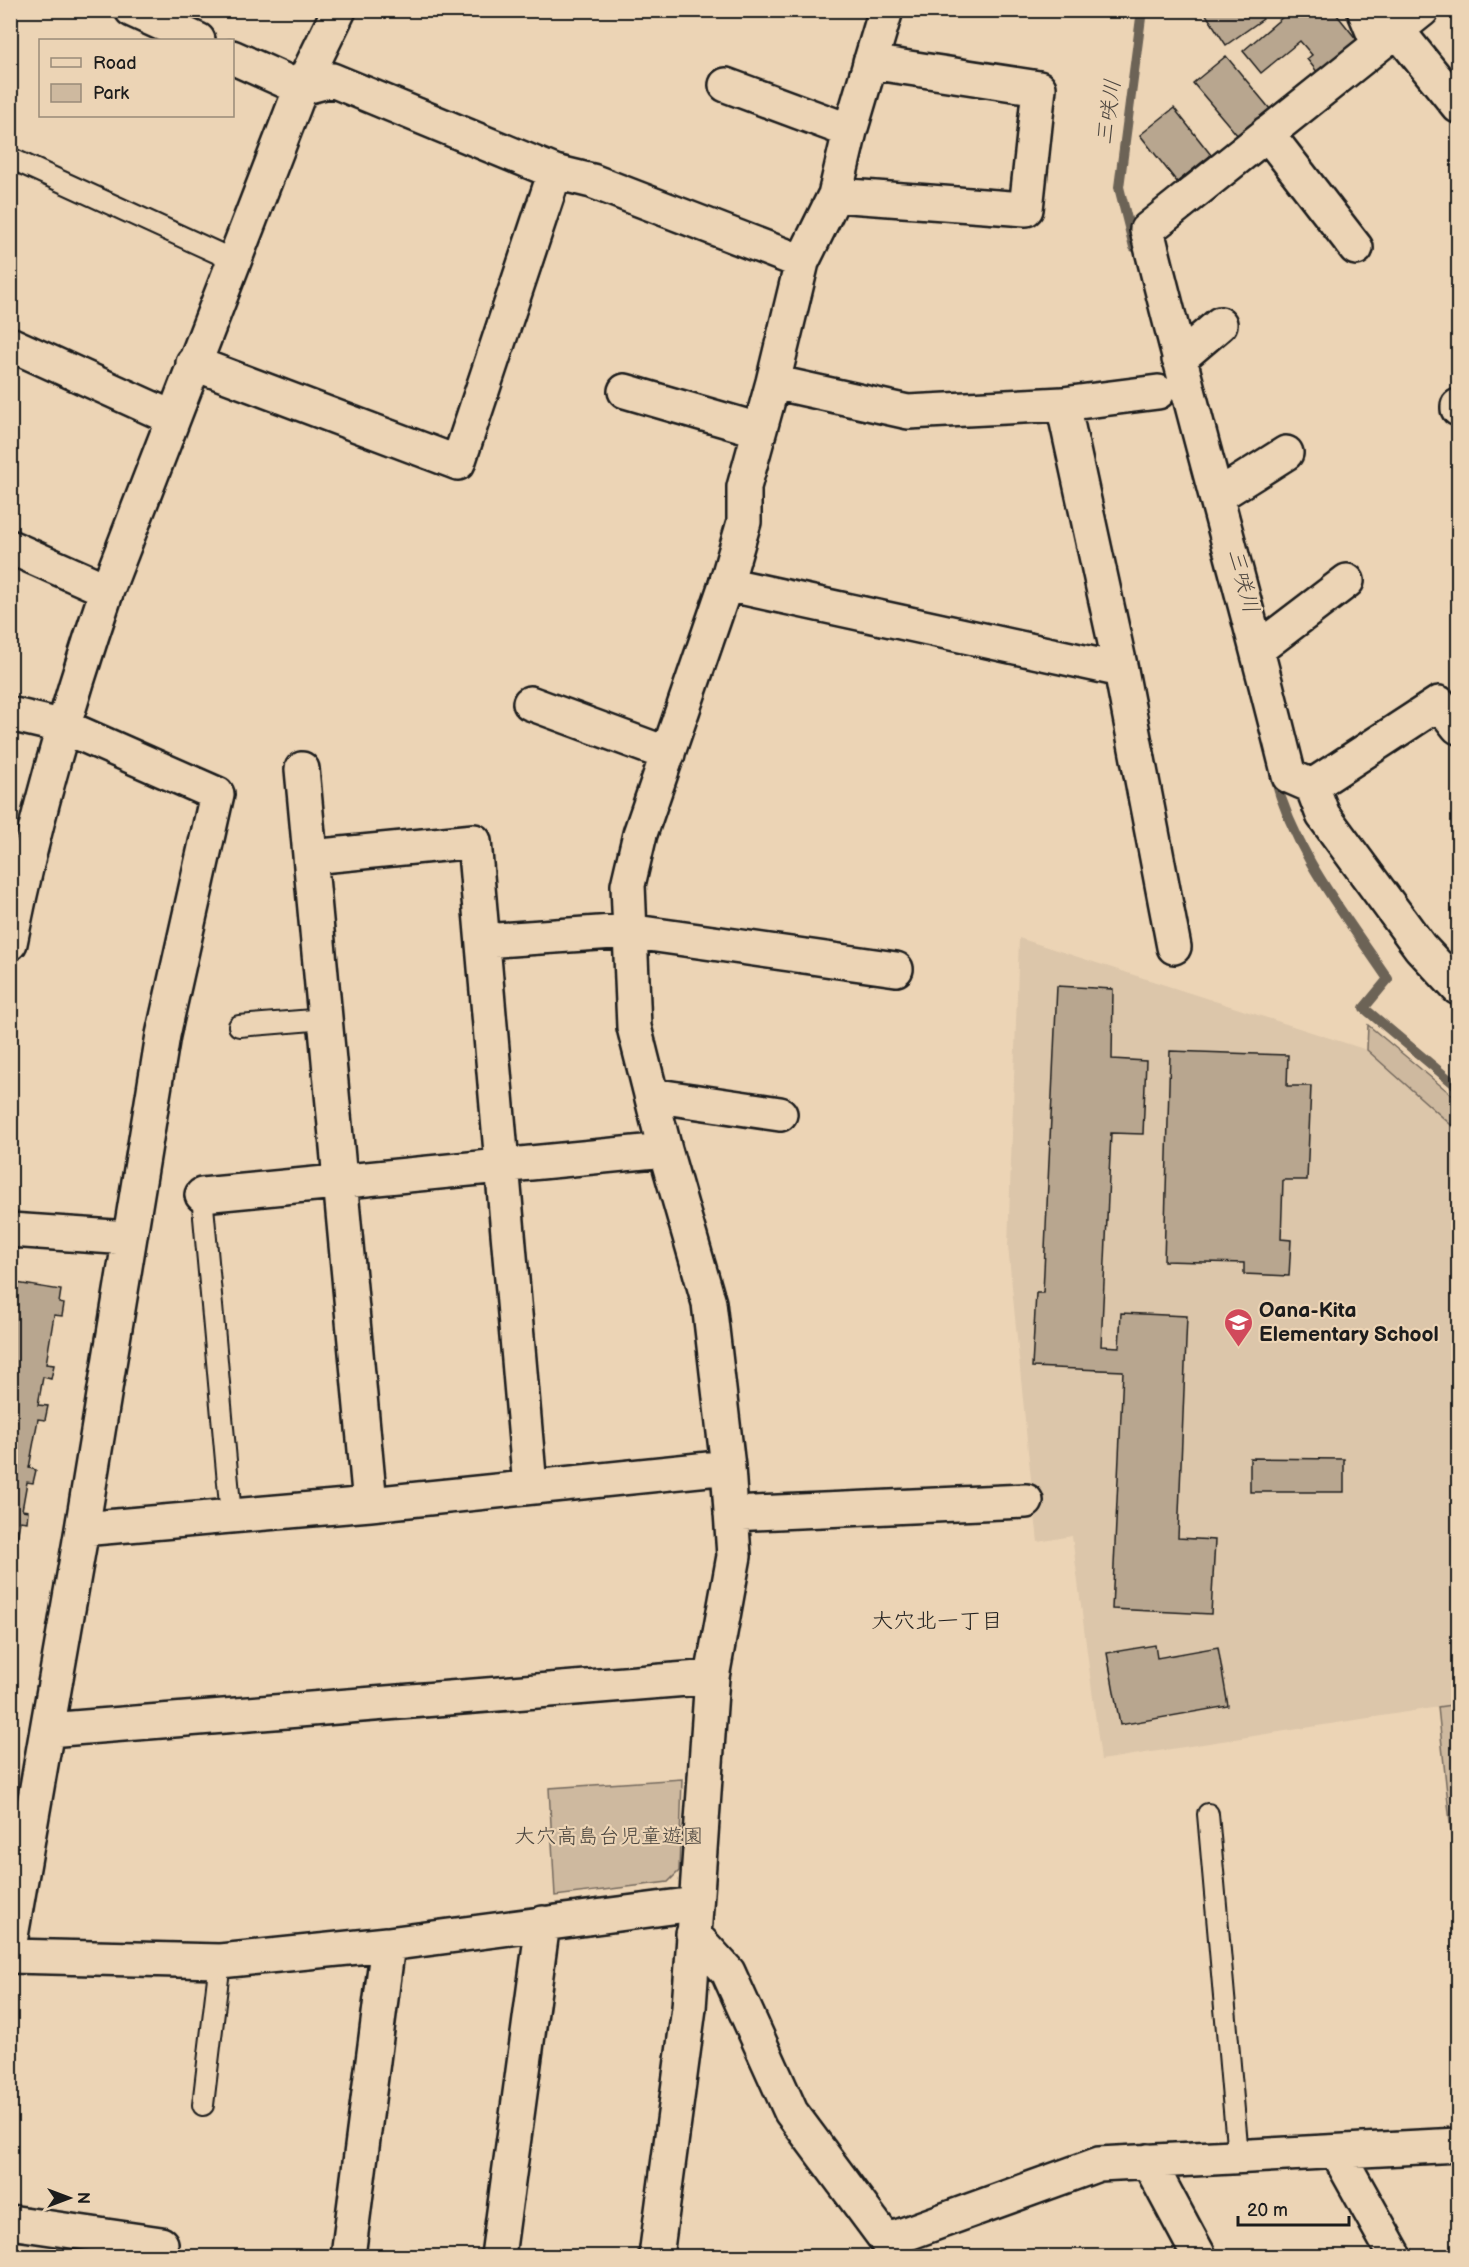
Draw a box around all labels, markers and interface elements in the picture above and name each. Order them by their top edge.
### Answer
legend [39,39,234,117]
text: Road [93,53,137,74]
water label: 三咲川 [1091,77,1127,147]
text: Park [93,83,129,104]
water label: 三咲川 [1221,546,1265,616]
place label: Oana-Kita Elementary School [1259,1298,1439,1347]
school or university icon: Oana-Kita Elementary School [1222,1306,1254,1348]
district label: 大穴北一丁目 [871,1608,1003,1635]
park label: 大穴高島台児童遊園 [515,1824,704,1849]
north arrow [39,2168,99,2228]
scale bar [1238,2189,1349,2227]
text: N [73,2192,92,2204]
text: 20 m [1247,2200,1288,2221]

